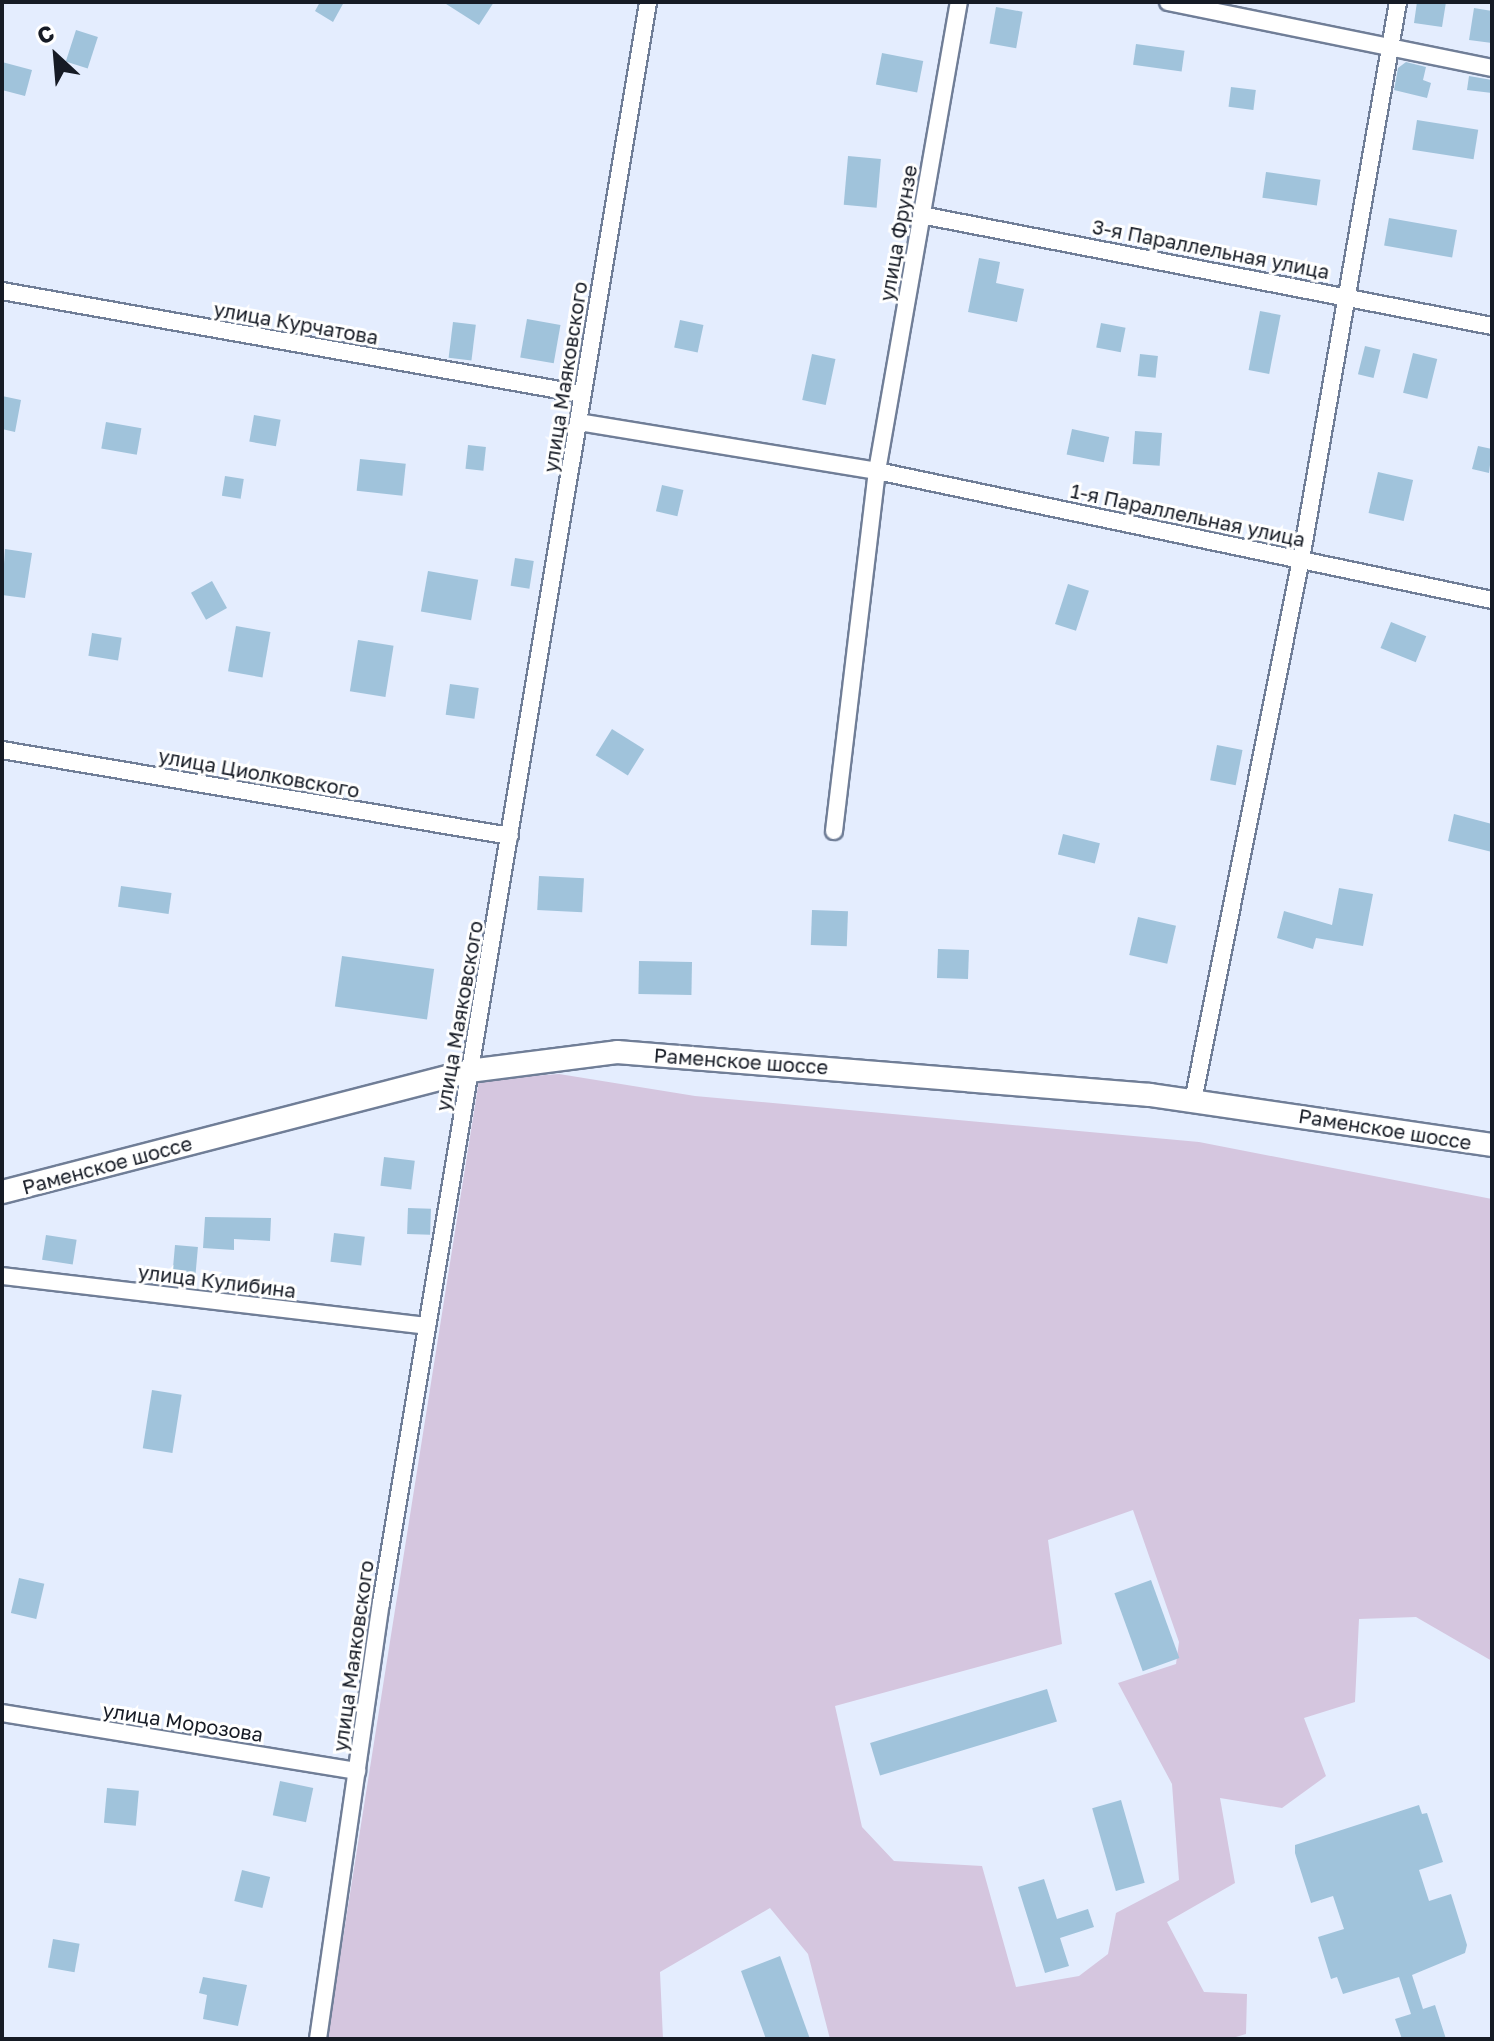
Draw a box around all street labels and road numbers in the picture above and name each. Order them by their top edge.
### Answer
street label: улица Фрунзе [874,163,922,303]
street label: 3-я Параллельная улица [1090,214,1332,284]
street label: улица Маяковского [538,280,592,474]
street label: улица Курчатова [212,297,380,349]
street label: 1-я Параллельная улица [1069,478,1307,552]
street label: улица Циолковского [156,743,362,803]
street label: улица Маяковского [430,919,488,1113]
street label: Раменское шоссе [653,1043,829,1079]
street label: Раменское шоссе [1297,1103,1473,1155]
street label: Раменское шоссе [19,1131,195,1199]
street label: улица Кулибина [137,1259,297,1303]
street label: улица Маяковского [328,1559,378,1753]
street label: улица Морозова [101,1697,265,1747]

